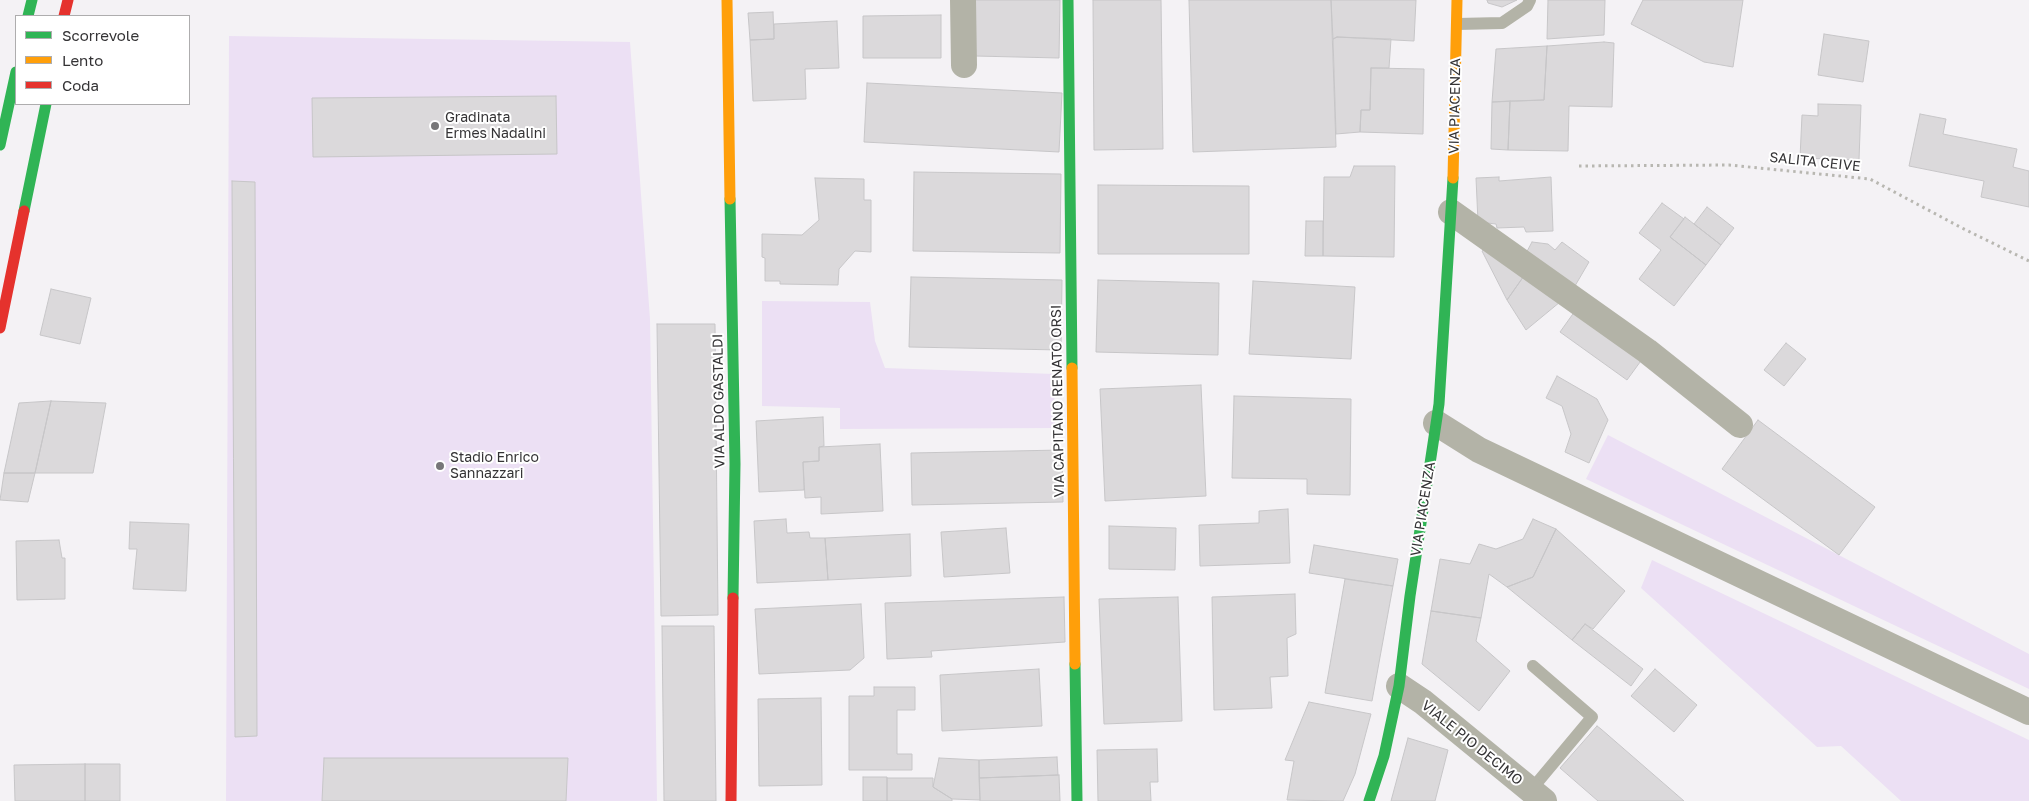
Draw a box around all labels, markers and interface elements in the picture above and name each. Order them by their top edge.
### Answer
legend [15,15,190,105]
text: Scorrevole [62,26,139,44]
text: Lento [62,51,103,69]
street label: VIA PIACENZA [1446,58,1464,154]
text: Coda [62,76,99,94]
place label: Gradinata Ermes Nadalini [445,110,546,142]
marker: Gradinata Ermes Nadalini [429,120,441,132]
street label: SALITA CEIVE [1769,149,1861,175]
street label: VIA CAPITANO RENATO ORSI [1048,304,1068,498]
street label: VIA ALDO GASTALDI [709,334,729,468]
place label: Stadio Enrico Sannazzari [450,450,539,482]
marker: Stadio Enrico Sannazzari [434,460,446,472]
street label: VIA PIACENZA [1407,460,1439,558]
street label: VIALE PIO DECIMO [1418,697,1526,789]

